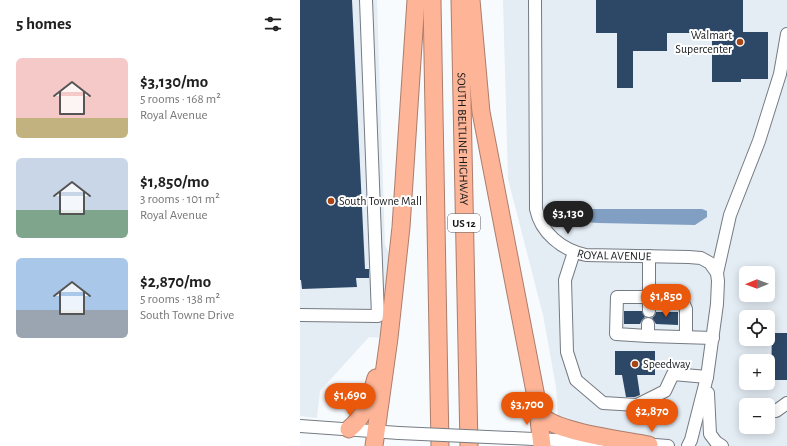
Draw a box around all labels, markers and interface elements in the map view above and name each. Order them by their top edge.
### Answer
icon: filters [262,13,284,35]
text: 5 homes [16,15,72,32]
place label: Walmart Supercenter [675,29,732,55]
marker: Walmart Supercenter [735,37,745,47]
street label: SOUTH BELTLINE HIGHWAY [455,72,470,206]
text: $3,130/mo [140,73,208,90]
icon: home [48,74,96,122]
text: 5 rooms · 168 m² [140,93,221,106]
text: Royal Avenue [140,109,208,122]
text: $1,850/mo [140,173,209,190]
icon: home [48,174,96,222]
text: 3 rooms · 101 m² [140,193,220,206]
place label: South Towne Mall [339,195,422,207]
marker: South Towne Mall [326,196,336,206]
pin: $3,130 [535,201,601,235]
text: $3,130 [552,207,584,220]
text: Royal Avenue [140,209,208,222]
road number: US 12 [448,214,480,232]
street label: ROYAL AVENUE [576,247,652,262]
north arrow [739,266,775,302]
map controls [739,266,775,434]
text: $2,870/mo [140,273,211,290]
icon: home [48,274,96,322]
pin: $1,850 [633,284,699,318]
text: $1,850 [650,290,682,303]
text: 5 rooms · 138 m² [140,293,220,306]
text: South Towne Drive [140,309,234,322]
button: locate [739,310,775,346]
button: + [739,354,775,390]
place label: Speedway [643,358,690,371]
marker: Speedway [630,359,640,369]
pin: $1,690 [317,383,383,417]
text: $1,690 [334,389,366,402]
pin: $3,700 [494,392,560,426]
text: $3,700 [510,398,544,411]
button: − [739,398,775,434]
pin: $2,870 [619,399,685,433]
text: $2,870 [635,405,669,418]

